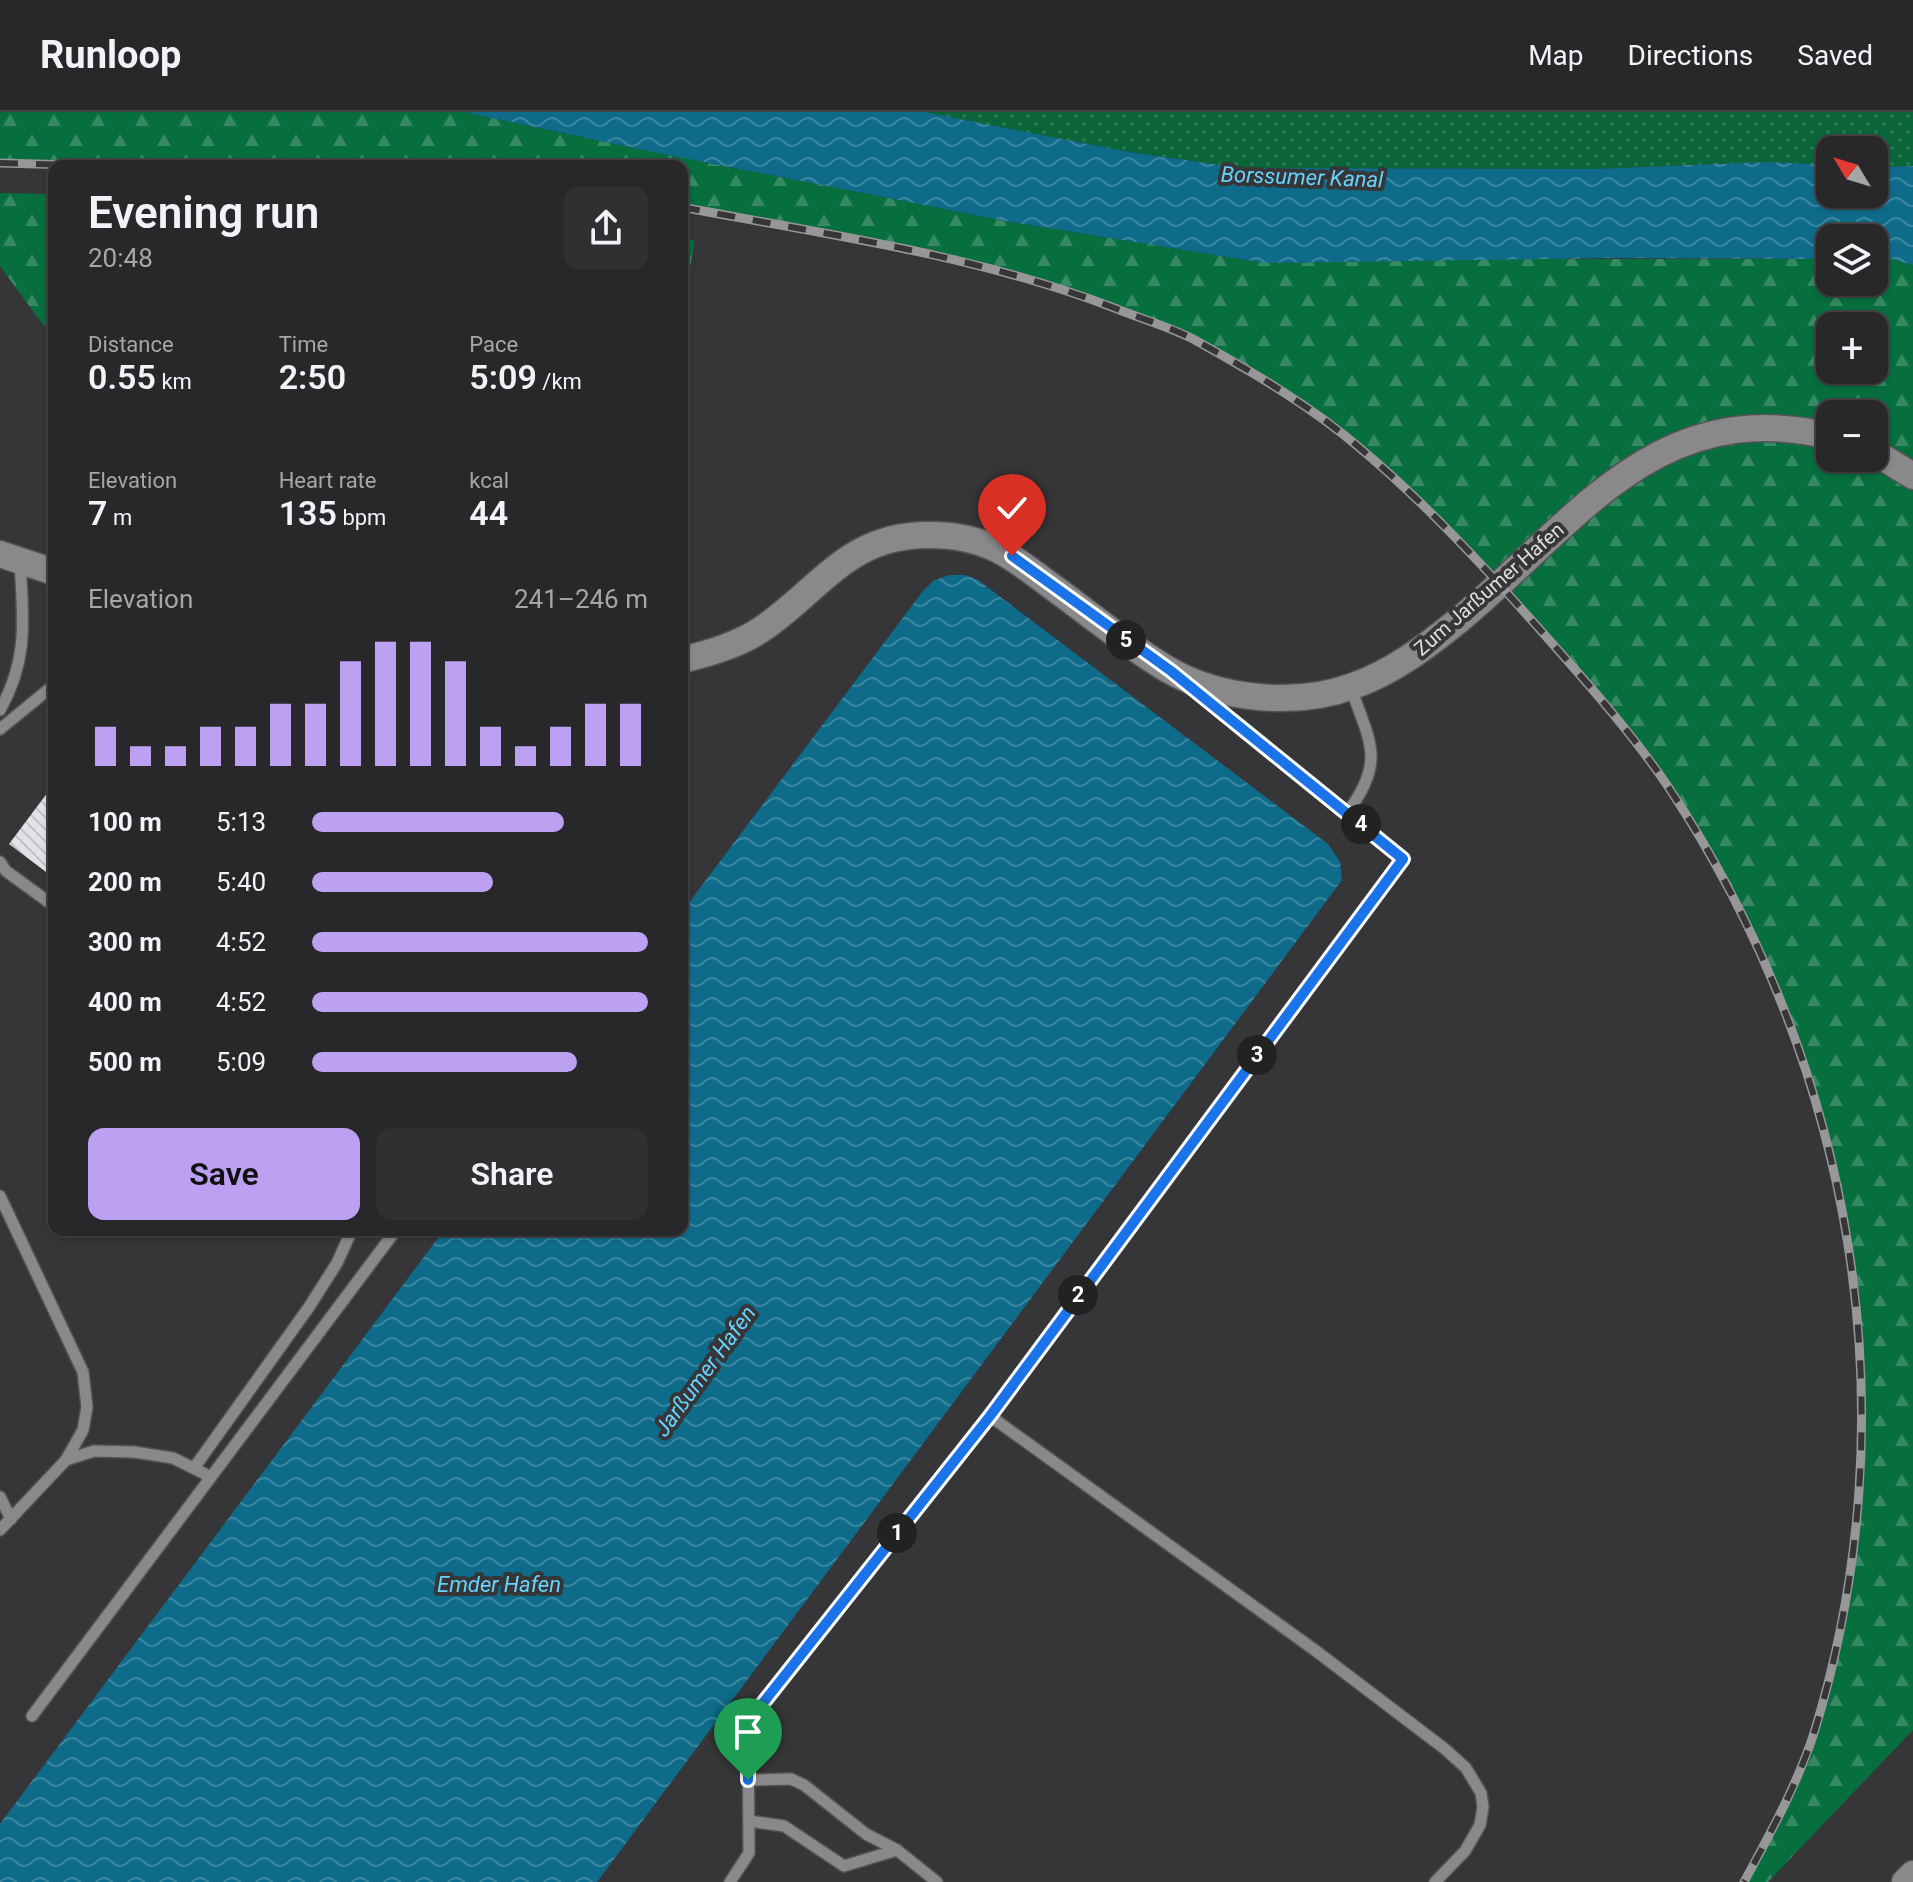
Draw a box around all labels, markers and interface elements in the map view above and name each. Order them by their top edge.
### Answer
text: Runloop [40,33,181,77]
text: Map [1528,39,1584,72]
text: Directions [1628,39,1753,72]
text: Saved [1797,39,1873,72]
north arrow [1816,136,1888,208]
map controls [1816,136,1888,472]
water label: Borssumer Kanal [1220,162,1385,192]
button: share [564,186,648,270]
text: Evening run [88,187,319,239]
button: layers [1816,224,1888,296]
text: 20:48 [88,243,153,273]
button: + [1816,312,1888,384]
text: Distance [88,332,174,357]
text: Time [279,332,328,357]
text: Pace [469,332,518,357]
text: 0.55 [88,357,156,397]
text: 2:50 [279,357,346,397]
text: 5:09 [469,357,537,397]
text: km [156,369,192,394]
text: /km [537,369,582,394]
button: − [1816,400,1888,472]
text: Elevation [88,468,177,493]
text: Heart rate [279,468,377,493]
text: kcal [469,468,509,493]
pin [978,474,1046,556]
icon: check [990,486,1034,530]
text: 7 [88,493,107,533]
text: 135 [279,493,337,533]
text: 44 [469,493,508,533]
text: m [107,505,132,530]
text: bpm [337,505,386,530]
street label: Zum Jarßumer Hafen [1409,518,1569,660]
text: Elevation [88,584,193,614]
text: 241–246 m [514,584,648,614]
pin: 5 [1106,620,1146,660]
text: 5 [1120,627,1132,652]
pin: 4 [1341,804,1381,844]
text: 100 m [88,807,162,837]
text: 5:13 [216,807,266,837]
text: 4 [1355,811,1367,836]
text: 200 m [88,867,162,897]
text: 5:40 [216,867,266,897]
text: 300 m [88,927,162,957]
text: 4:52 [216,927,266,957]
text: 400 m [88,987,162,1017]
text: 4:52 [216,987,266,1017]
pin: 3 [1237,1035,1277,1075]
text: 3 [1251,1042,1263,1067]
text: 500 m [88,1047,162,1077]
text: 5:09 [216,1047,266,1077]
button: Save [88,1128,360,1220]
button: Share [376,1128,648,1220]
pin: 2 [1058,1275,1098,1315]
text: 2 [1072,1282,1084,1307]
water label: Jarßumer Hafen [649,1301,761,1441]
pin: 1 [877,1513,917,1553]
text: 1 [891,1520,903,1545]
water label: Emder Hafen [437,1572,561,1597]
pin [714,1698,782,1780]
icon: arrive [726,1710,770,1754]

